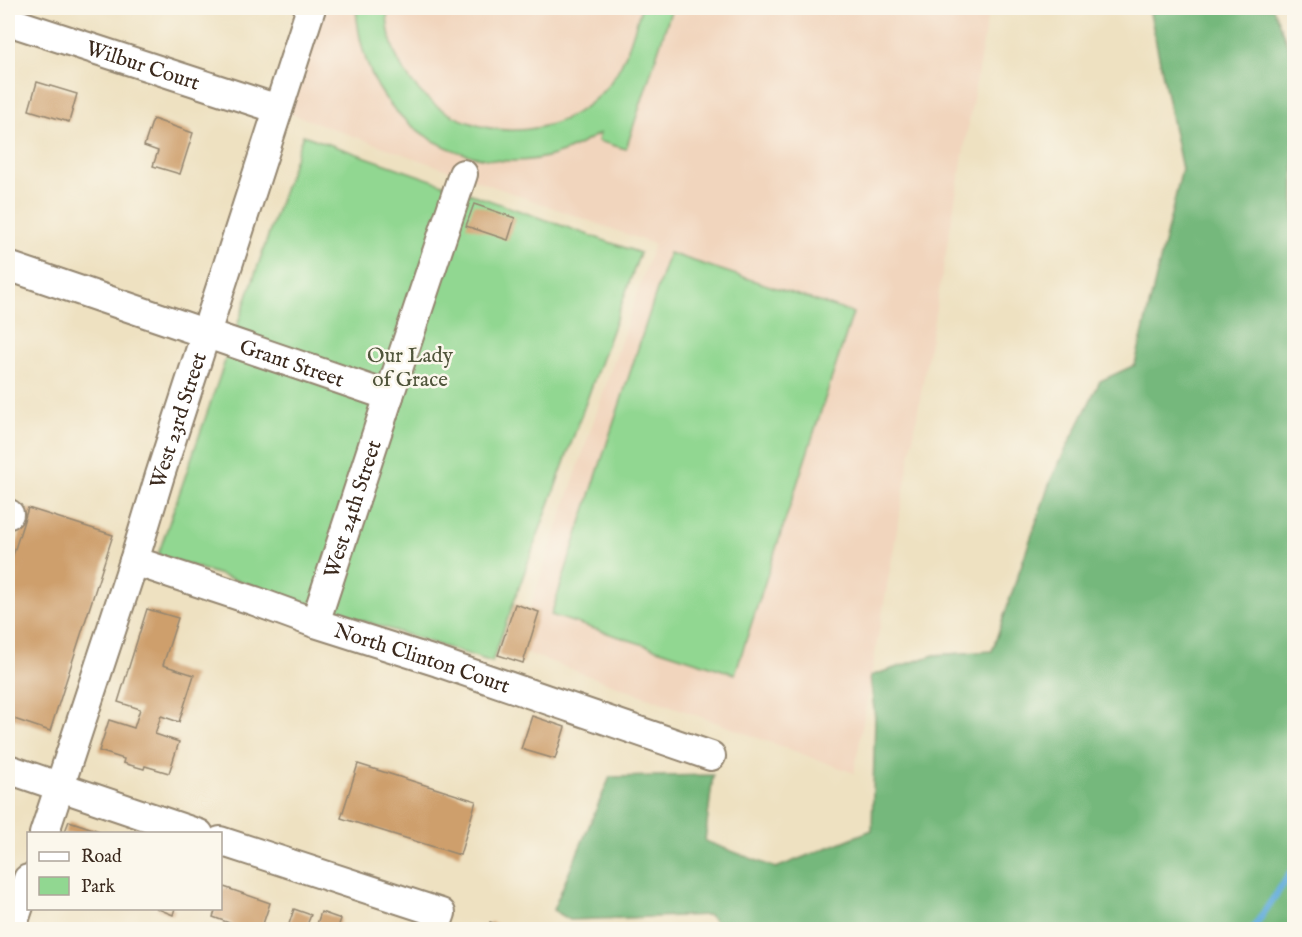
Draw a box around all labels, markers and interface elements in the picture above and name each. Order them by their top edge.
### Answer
street label: Wilbur Court [82,35,203,98]
street label: Grant Street [236,334,347,395]
park label: Our Lady of Grace [367,343,454,394]
street label: West 23rd Street [145,349,214,492]
street label: West 24th Street [319,437,389,582]
street label: North Clinton Court [330,618,513,701]
legend [27,832,222,910]
text: Road [81,846,122,869]
text: Park [81,876,116,899]

